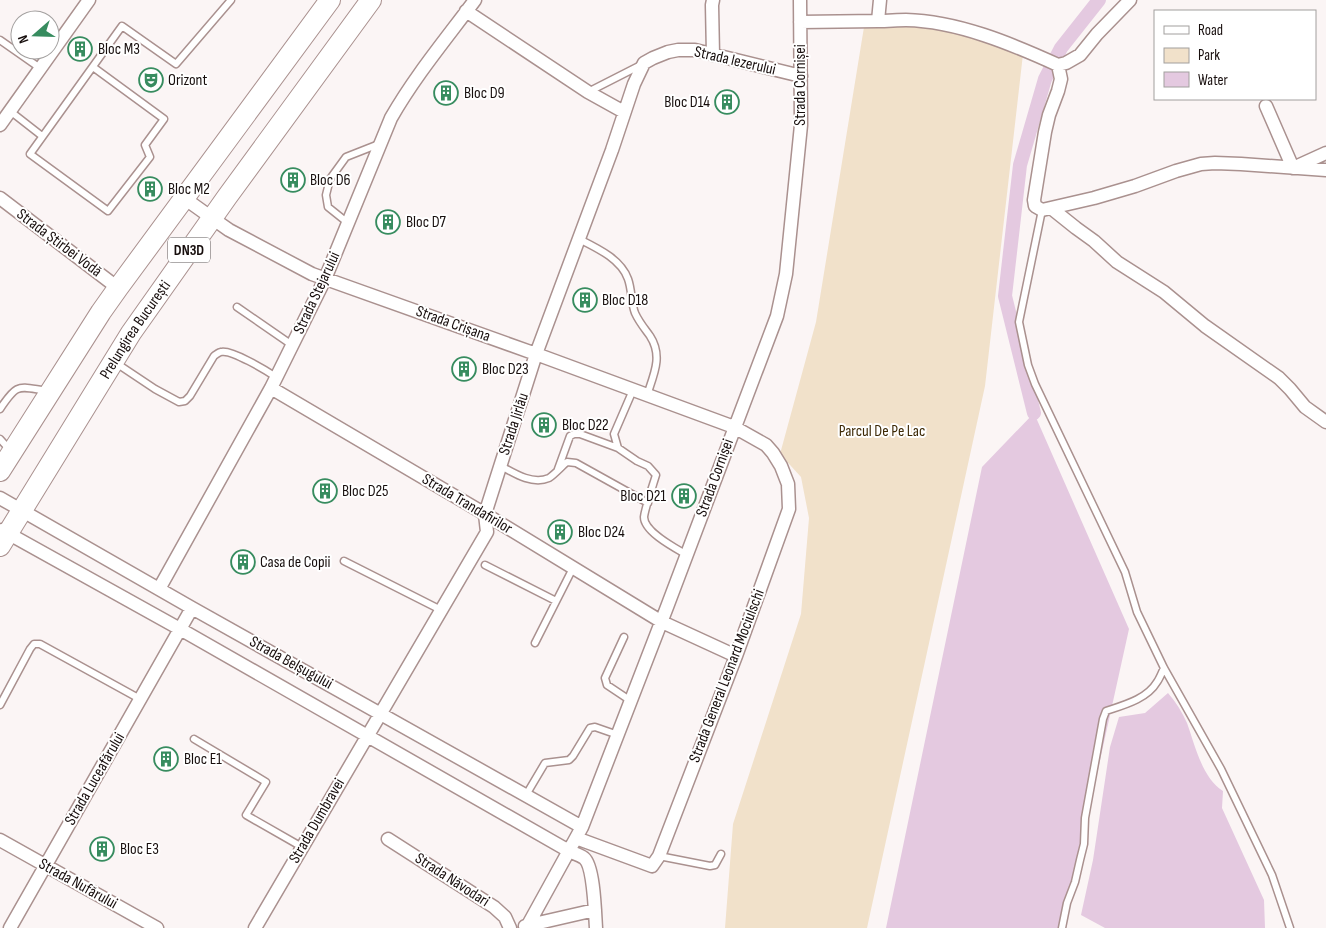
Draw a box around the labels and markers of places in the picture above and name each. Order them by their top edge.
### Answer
building icon: Bloc M3 [67,36,93,62]
place label: Bloc M3 [98,40,140,59]
theatre icon: Orizont [138,67,164,93]
place label: Orizont [168,71,208,90]
building icon: Bloc D9 [433,80,459,106]
place label: Bloc D9 [464,84,505,103]
building icon: Bloc D14 [714,89,740,115]
place label: Bloc D14 [664,93,710,112]
building icon: Bloc D6 [280,167,306,193]
place label: Bloc D6 [310,171,351,190]
building icon: Bloc M2 [137,176,163,202]
place label: Bloc M2 [168,180,210,199]
building icon: Bloc D7 [375,209,401,235]
place label: Bloc D7 [406,213,447,232]
building icon: Bloc D18 [572,287,598,313]
place label: Bloc D18 [602,291,648,310]
building icon: Bloc D23 [451,356,477,382]
place label: Bloc D23 [482,360,529,379]
building icon: Bloc D22 [531,412,557,438]
place label: Bloc D22 [562,416,609,435]
building icon: Bloc D25 [312,478,338,504]
place label: Bloc D25 [342,482,388,501]
building icon: Bloc D21 [671,483,697,509]
place label: Bloc D21 [620,487,666,506]
building icon: Bloc D24 [547,519,573,545]
place label: Bloc D24 [578,523,625,542]
building icon: Casa de Copii [230,549,256,575]
place label: Casa de Copii [260,553,331,572]
building icon: Bloc E1 [153,746,179,772]
place label: Bloc E1 [184,750,222,769]
building icon: Bloc E3 [89,836,115,862]
place label: Bloc E3 [120,840,159,859]

